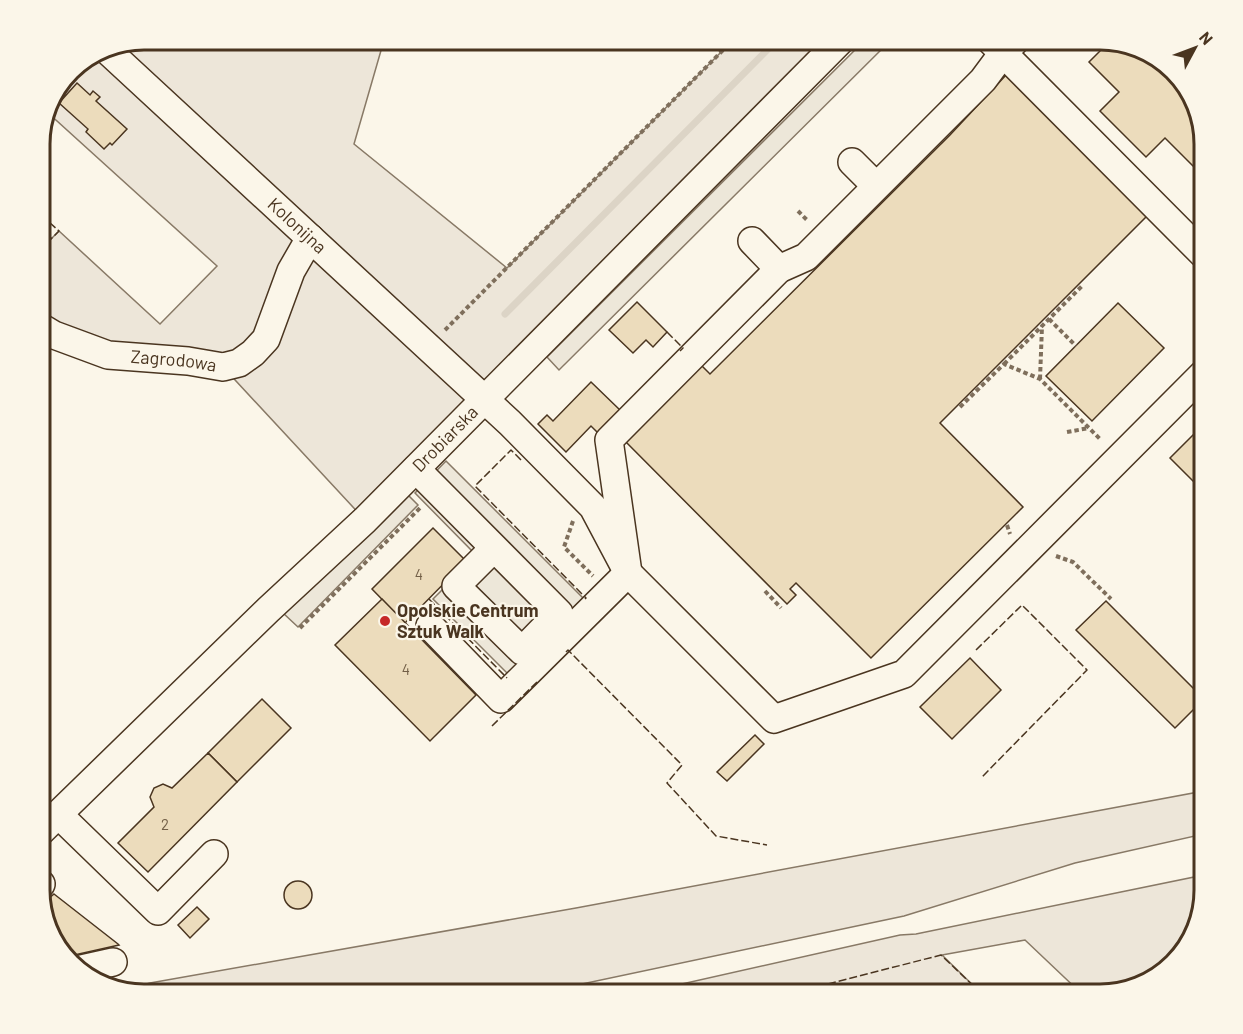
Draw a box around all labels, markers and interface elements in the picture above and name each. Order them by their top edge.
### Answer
north arrow [1165,18,1225,78]
text: N [1196,28,1217,48]
street label: Kolonijna [264,193,332,258]
street label: Zagrodowa [130,345,218,376]
street label: Drobiarska [407,401,482,476]
house number: 4 [415,565,423,583]
place label: Opolskie Centrum Sztuk Walk [397,599,539,642]
marker: Opolskie Centrum Sztuk Walk [378,614,392,628]
house number: 4 [402,660,410,678]
house number: 2 [161,815,169,833]

